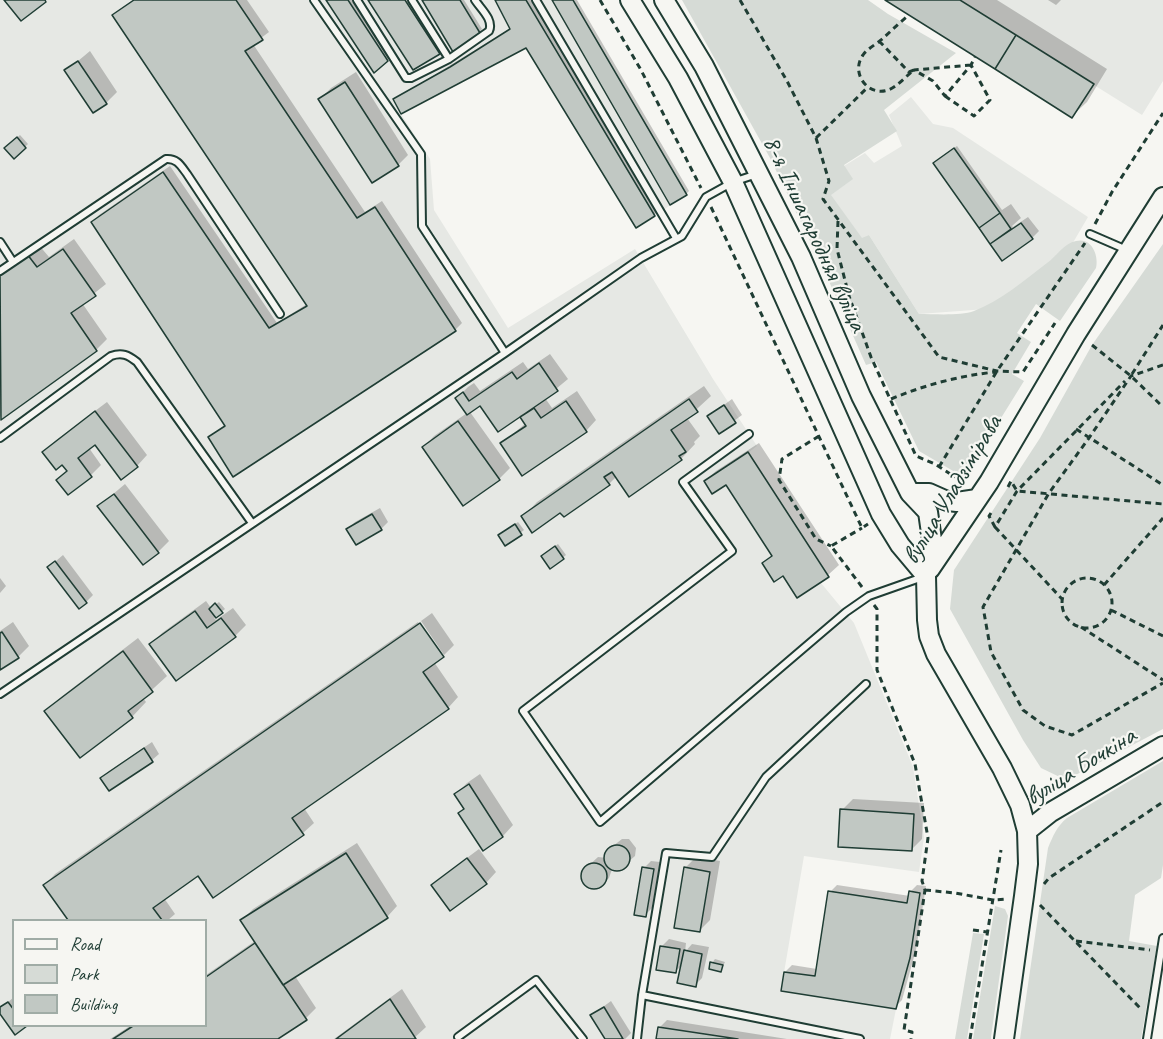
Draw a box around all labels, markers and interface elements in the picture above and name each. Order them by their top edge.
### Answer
street label: 8-я Іншагародняя вуліца [755,131,873,337]
street label: вуліца Уладзімірава [896,410,1010,570]
street label: вуліца Бочкіна [1020,721,1142,813]
legend [12,919,207,1027]
text: Road [70,933,100,955]
text: Park [70,963,99,985]
text: Building [70,993,117,1015]

